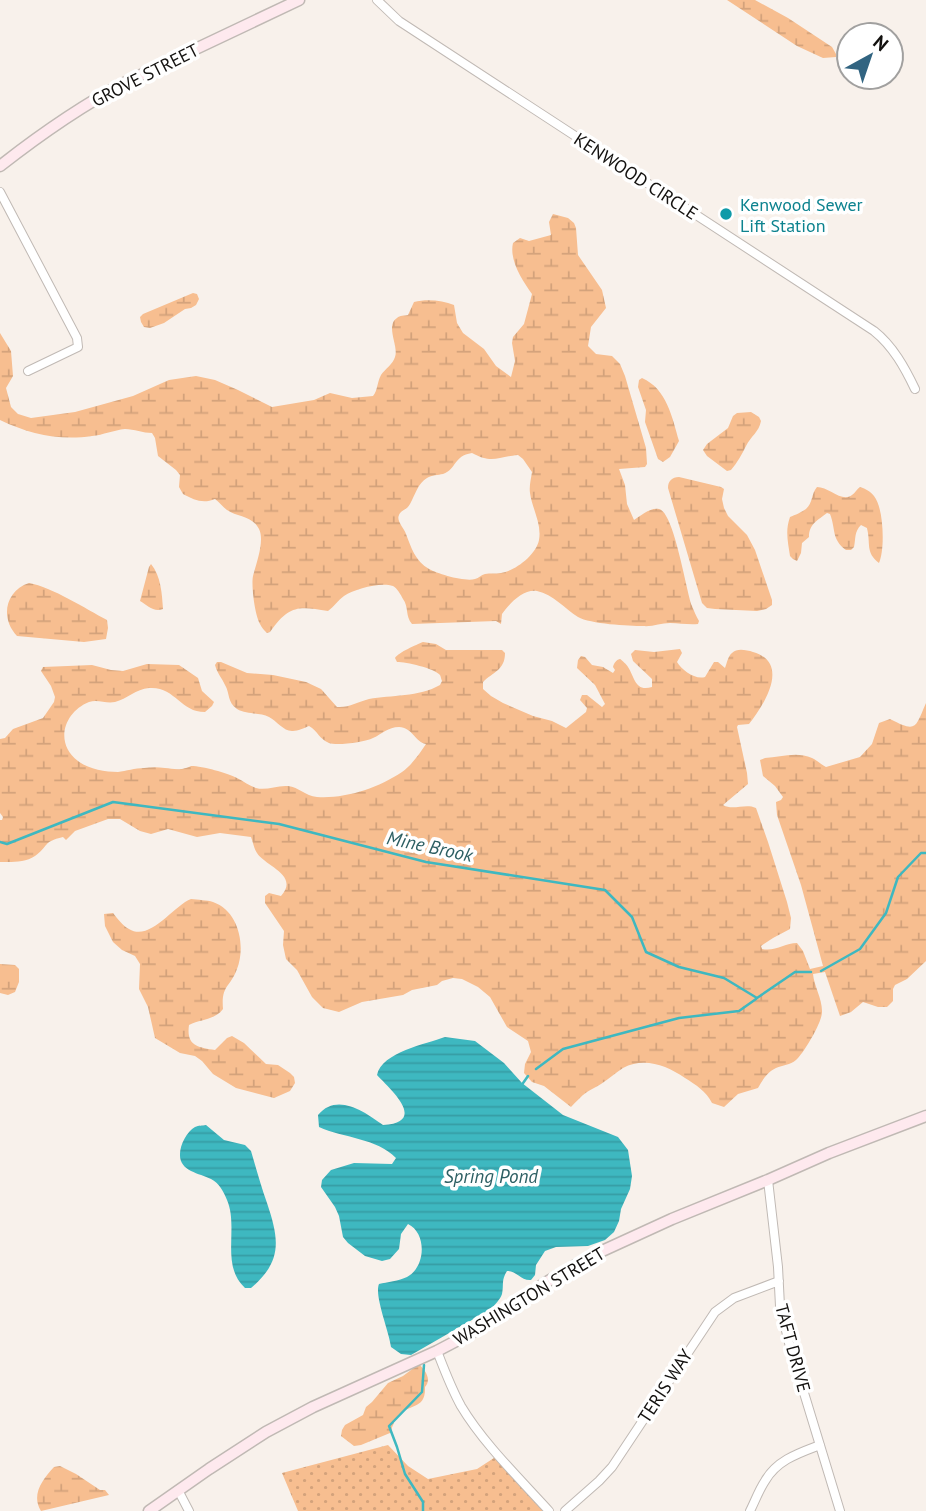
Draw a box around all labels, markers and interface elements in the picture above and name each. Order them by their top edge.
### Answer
north arrow [835,21,905,91]
text: N [868,30,893,56]
street label: GROVE STREET [88,38,202,112]
street label: KENWOOD CIRCLE [570,127,702,225]
place label: Kenwood Sewer Lift Station [740,193,863,237]
marker: Kenwood Sewer Lift Station [718,206,734,222]
water label: Mine Brook [385,825,477,867]
water label: Spring Pond [444,1164,539,1188]
street label: WASHINGTON STREET [449,1242,609,1350]
street label: TAFT DRIVE [770,1301,816,1395]
street label: TERIS WAY [633,1345,697,1427]

